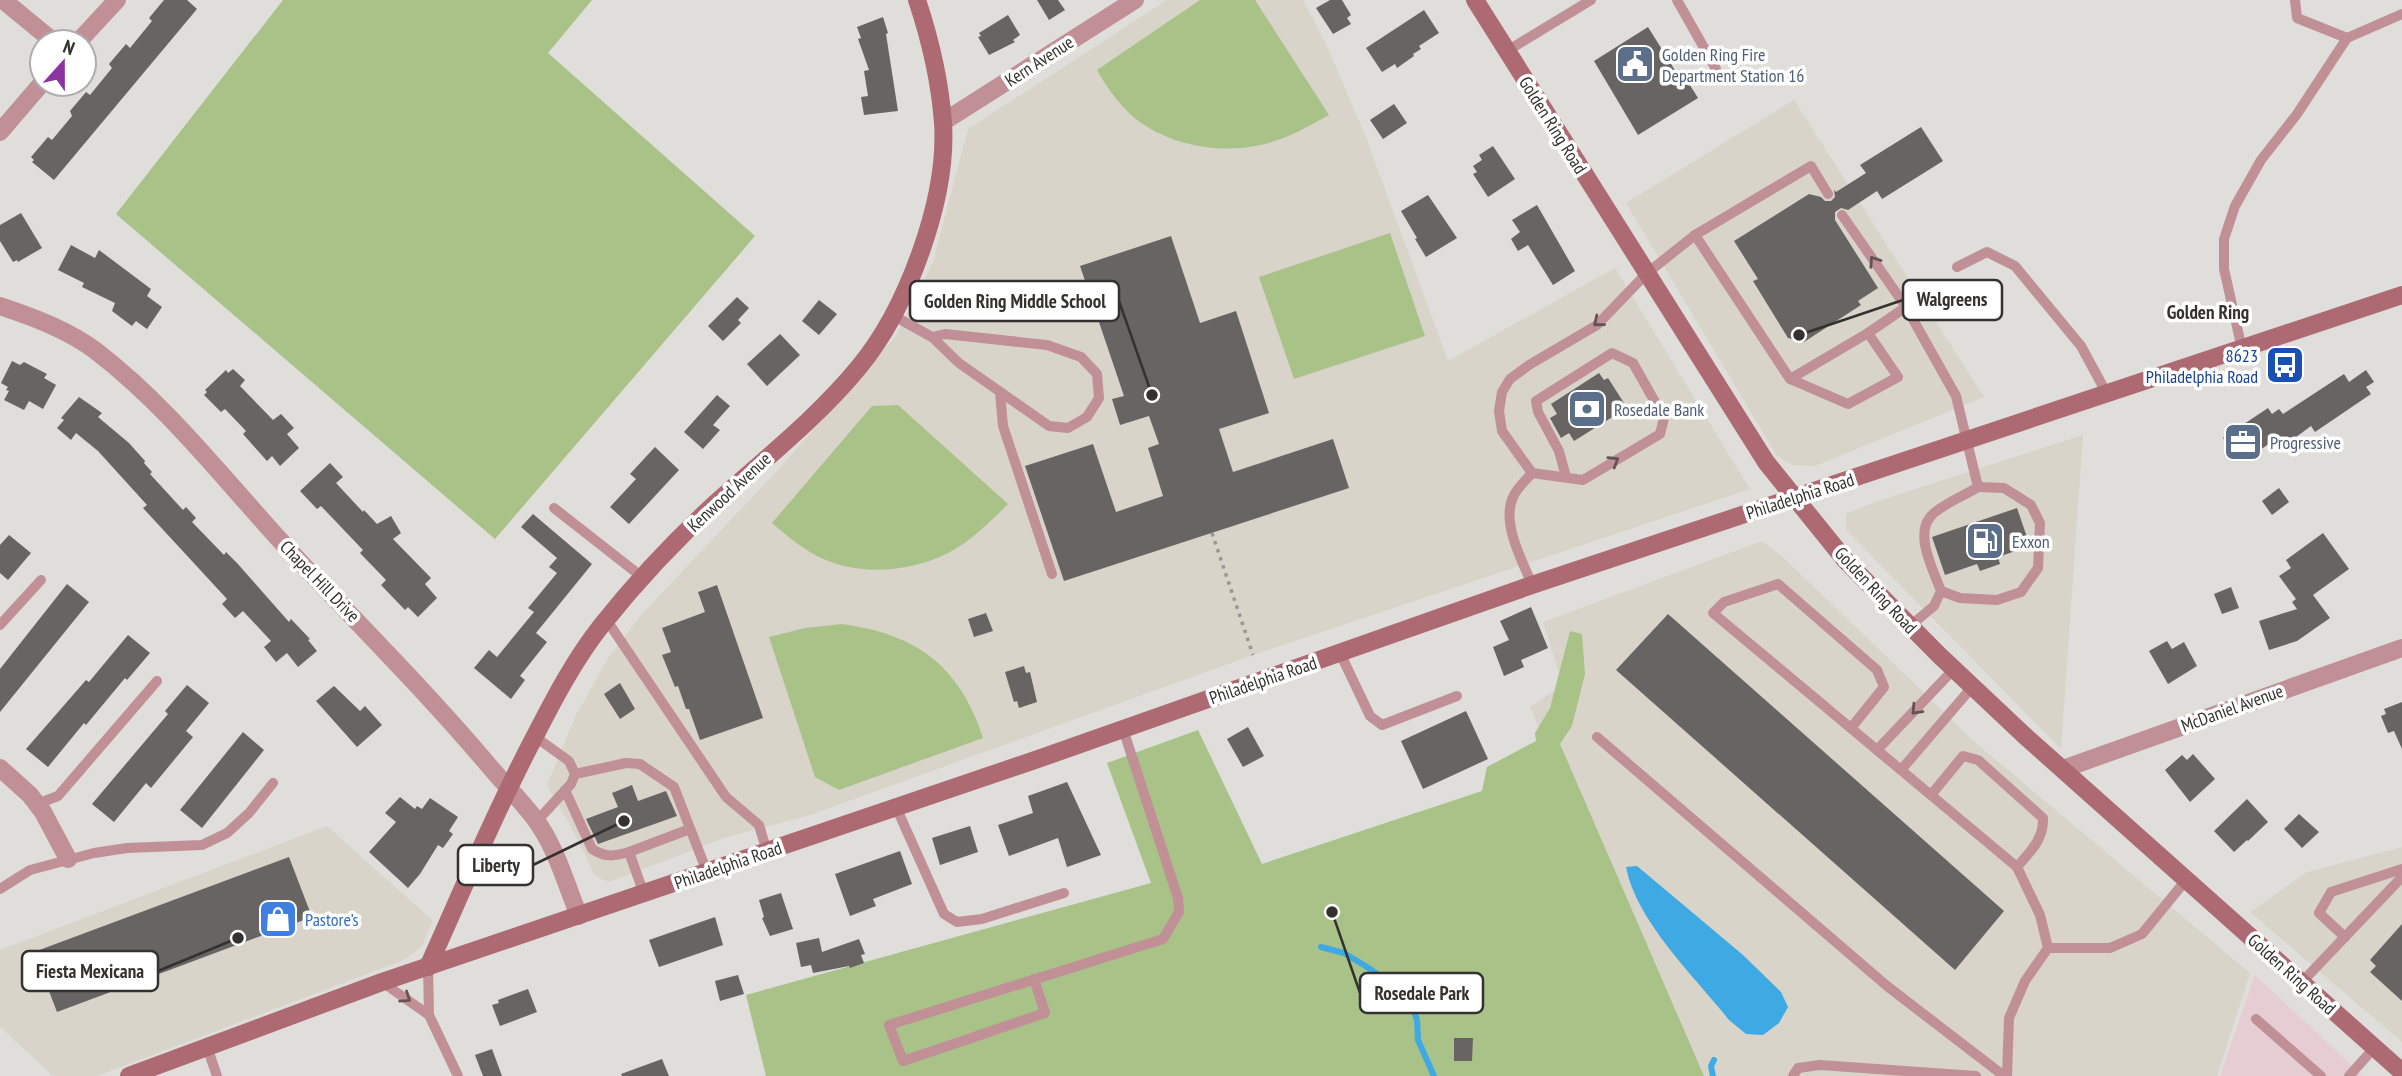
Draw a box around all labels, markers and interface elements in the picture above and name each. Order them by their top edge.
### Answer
north arrow [28,28,98,98]
street label: Kern Avenue [1000,30,1078,92]
text: N [60,34,78,60]
public building icon: Golden Ring Fire Department Station 16 [1614,43,1656,85]
place label: Golden Ring Fire Department Station 16 [1662,43,1804,87]
street label: Golden Ring Road [1514,72,1592,178]
one-way arrow [1870,256,1882,269]
callout: Walgreens [1903,280,2002,320]
callout: Golden Ring Middle School [910,281,1119,321]
text: Walgreens [1916,287,1988,311]
text: Golden Ring Middle School [924,289,1106,313]
district label: Golden Ring [2167,300,2249,324]
one-way arrow [1594,314,1607,326]
place label: 8623 Philadelphia Road [2146,344,2258,388]
bus stop icon: 8623 Philadelphia Road [2264,344,2306,386]
bank icon: Rosedale Bank [1566,388,1608,430]
place label: Rosedale Bank [1614,398,1704,421]
office icon: Progressive [2222,421,2264,463]
place label: Progressive [2270,431,2341,454]
street label: Kenwood Avenue [682,447,776,537]
one-way arrow [1606,456,1619,469]
street label: Philadelphia Road [1743,468,1857,524]
fuel station icon: Exxon [1964,520,2006,562]
place label: Exxon [2012,530,2050,553]
street label: Chapel Hill Drive [275,535,365,627]
street label: Golden Ring Road [1830,542,1922,638]
street label: Philadelphia Road [1206,651,1320,709]
street label: McDaniel Avenue [2178,679,2286,737]
one-way arrow [1911,702,1924,715]
street label: Philadelphia Road [671,836,785,894]
callout: Liberty [458,845,533,885]
text: Liberty [472,853,520,877]
shop icon: Pastore’s [257,898,299,940]
place label: Pastore’s [305,908,359,931]
street label: Golden Ring Road [2243,928,2341,1020]
callout: Fiesta Mexicana [22,951,158,991]
text: Fiesta Mexicana [36,959,144,983]
callout: Rosedale Park [1360,973,1483,1013]
text: Rosedale Park [1375,981,1470,1005]
one-way arrow [398,989,411,1002]

